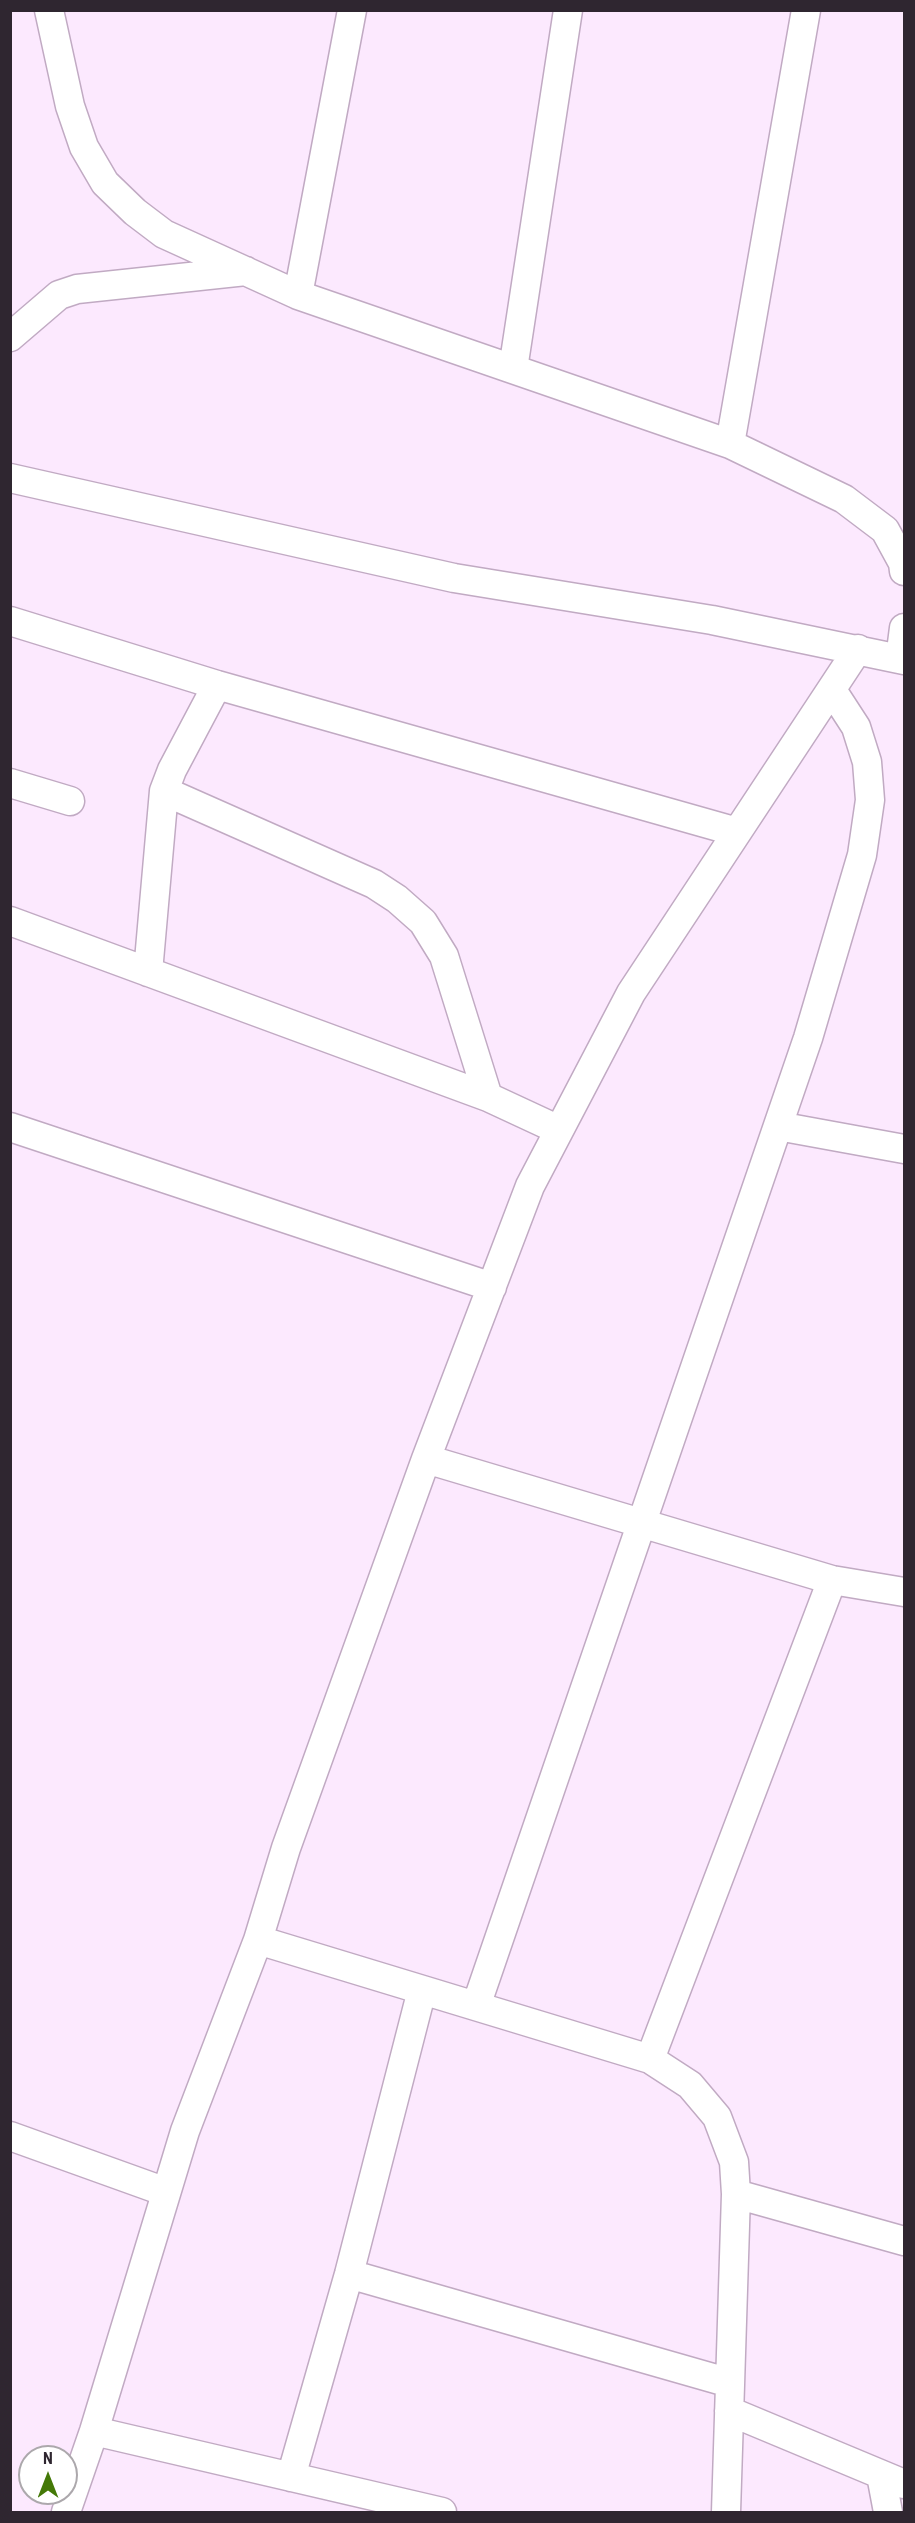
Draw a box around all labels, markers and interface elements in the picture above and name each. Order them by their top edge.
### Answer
north arrow [18,2445,78,2505]
text: N [43,2449,53,2468]

